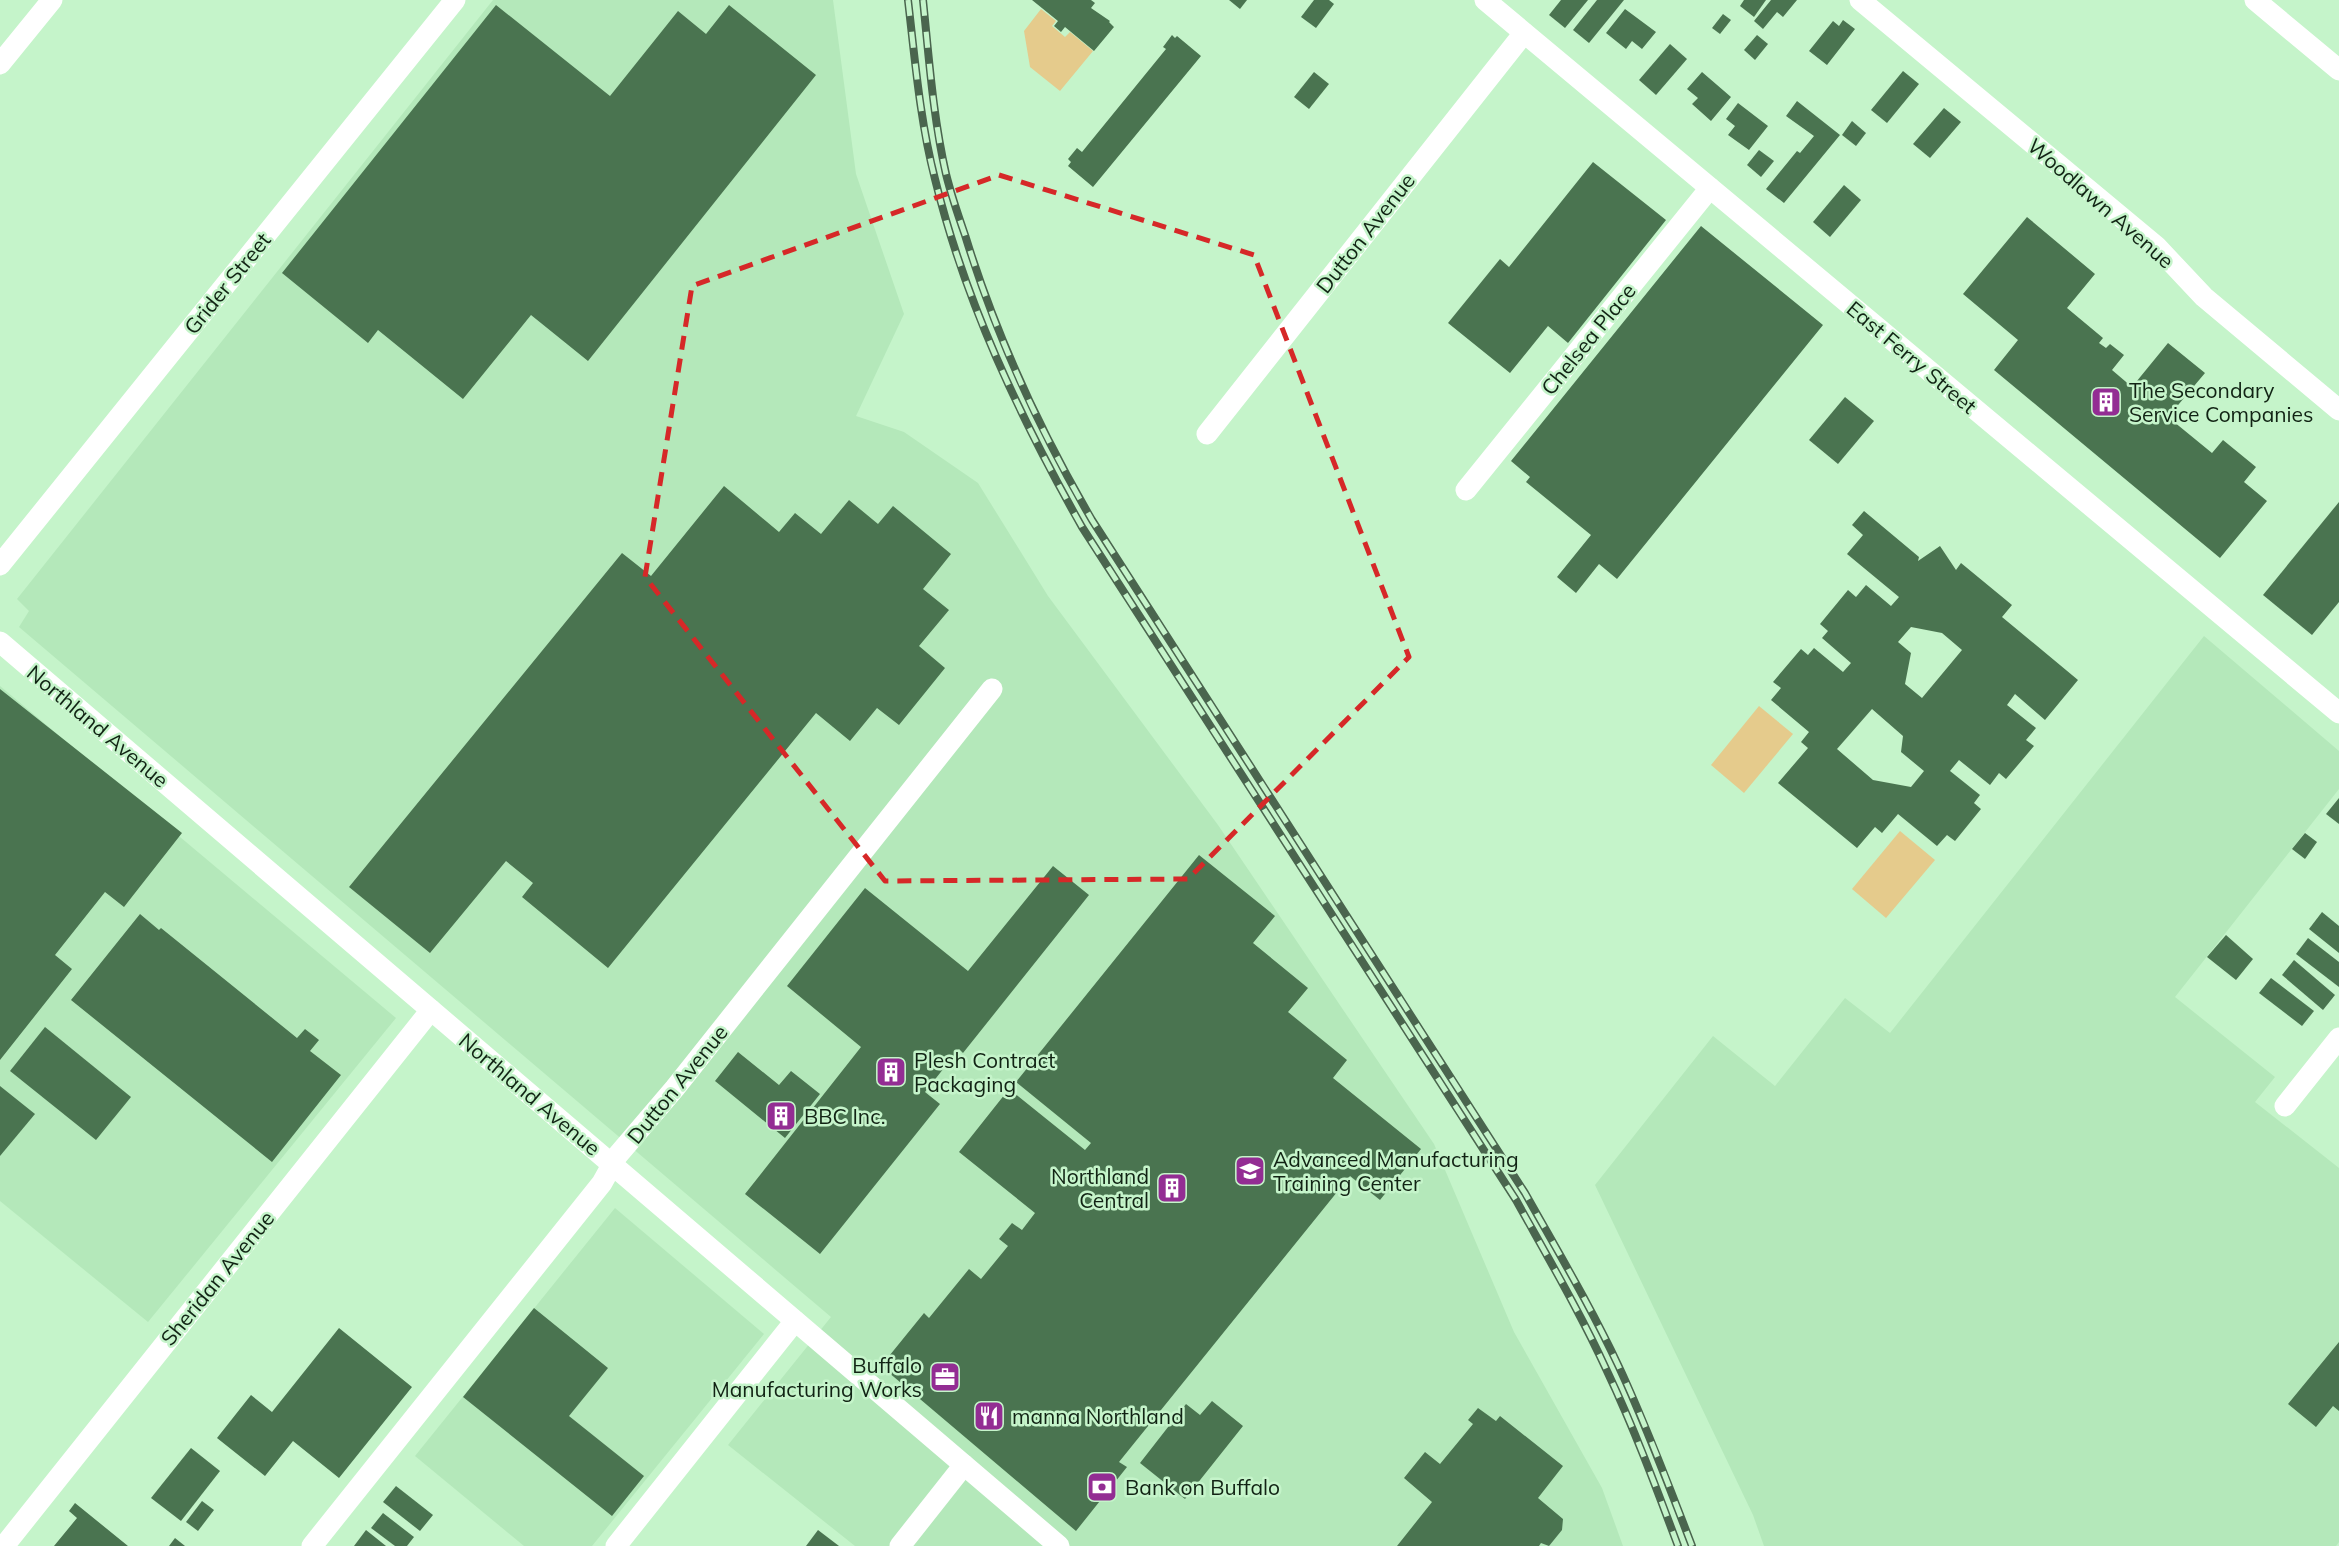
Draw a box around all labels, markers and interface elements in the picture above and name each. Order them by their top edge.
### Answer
street label: Woodlawn Avenue [2023,132,2179,274]
street label: Dutton Avenue [1310,168,1420,298]
street label: Grider Street [178,227,276,339]
street label: Chelsea Place [1535,278,1641,400]
street label: East Ferry Street [1842,295,1982,419]
place label: The Secondary Service Companies [2129,377,2313,427]
building icon: The Secondary Service Companies [2089,385,2123,419]
street label: Northland Avenue [22,659,174,793]
street label: Dutton Avenue [621,1019,733,1149]
street label: Northland Avenue [454,1027,606,1161]
place label: Plesh Contract Packaging [914,1047,1055,1097]
building icon: Plesh Contract Packaging [874,1055,908,1089]
building icon: BBC Inc. [764,1099,798,1133]
place label: BBC Inc. [804,1103,886,1129]
place label: Advanced Manufacturing Training Center [1273,1146,1519,1196]
school or university icon: Advanced Manufacturing Training Center [1233,1154,1267,1188]
place label: Northland Central [1051,1163,1149,1213]
building icon: Northland Central [1155,1171,1189,1205]
street label: Sheridan Avenue [155,1205,279,1351]
place label: Buffalo Manufacturing Works [712,1352,922,1402]
office icon: Buffalo Manufacturing Works [928,1360,962,1394]
restaurant icon: manna Northland [972,1399,1006,1433]
place label: manna Northland [1012,1403,1184,1429]
bank icon: Bank on Buffalo [1085,1470,1119,1504]
place label: Bank on Buffalo [1125,1474,1280,1500]

